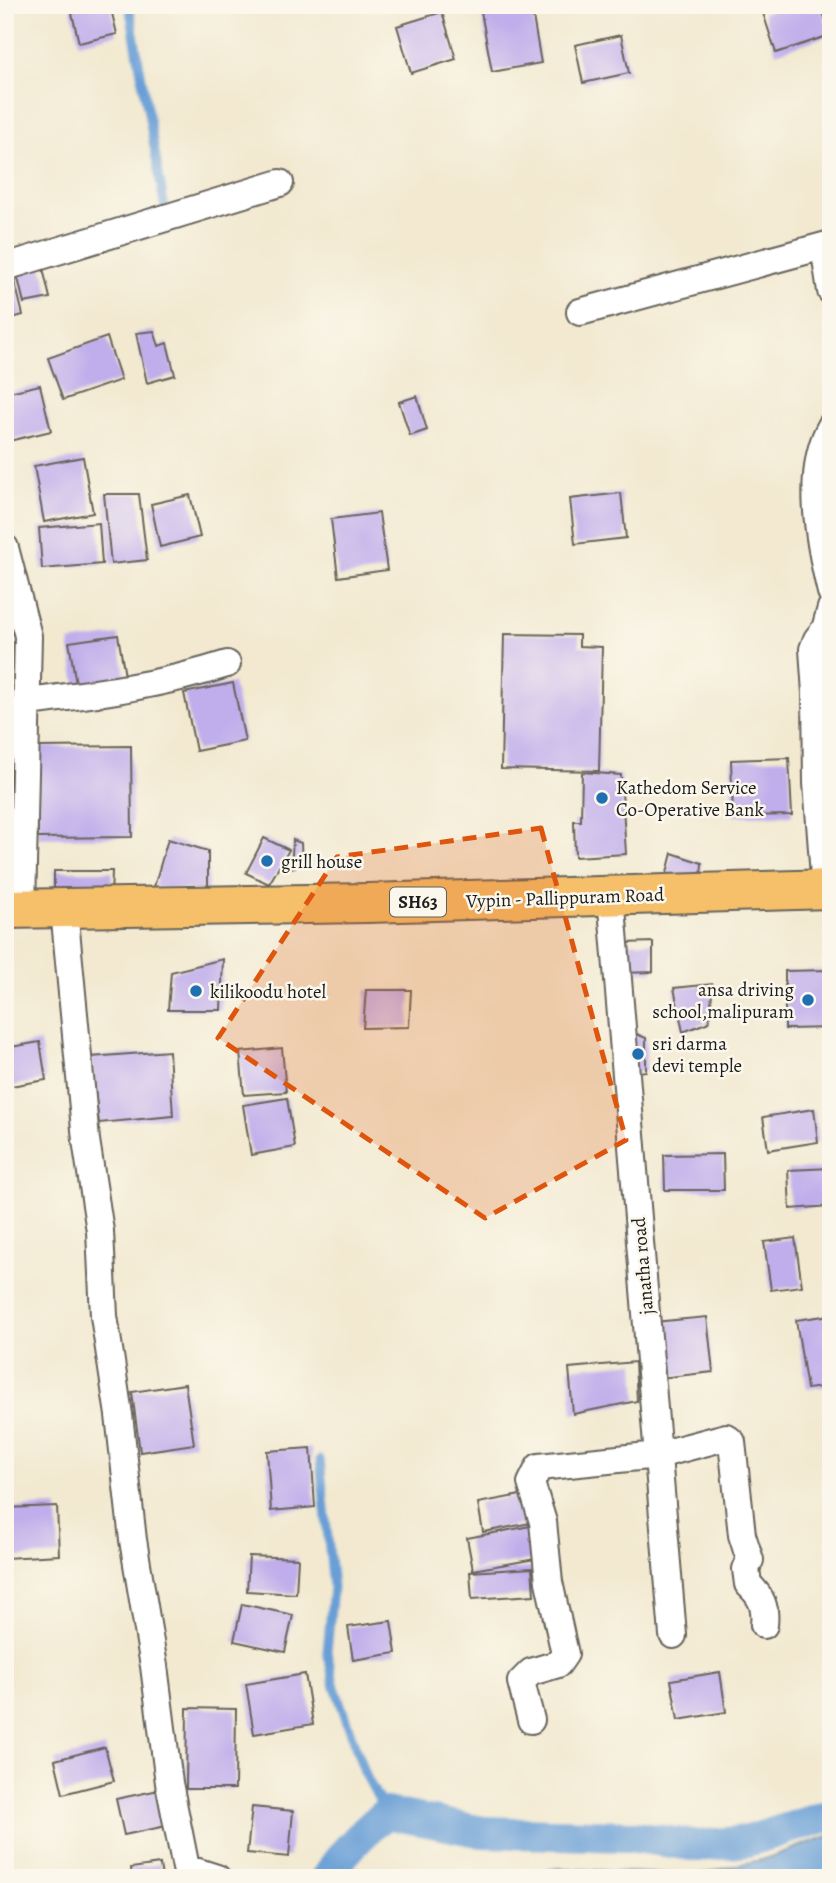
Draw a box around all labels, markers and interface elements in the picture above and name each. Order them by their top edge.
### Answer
place label: Kathedom Service Co-Operative Bank [616,775,764,823]
marker: Kathedom Service Co-Operative Bank [594,790,610,806]
place label: grill house [281,849,362,875]
marker: grill house [259,853,275,869]
street label: Vypin - Pallippuram Road [464,882,665,914]
road number: SH63 [390,888,446,917]
place label: ansa driving school,malipuram [652,977,794,1025]
place label: kilikoodu hotel [210,979,326,1005]
marker: kilikoodu hotel [188,983,204,999]
marker: ansa driving school,malipuram [800,992,816,1008]
place label: sri darma devi temple [652,1031,742,1079]
marker: sri darma devi temple [630,1046,646,1062]
street label: janatha road [626,1215,660,1316]

